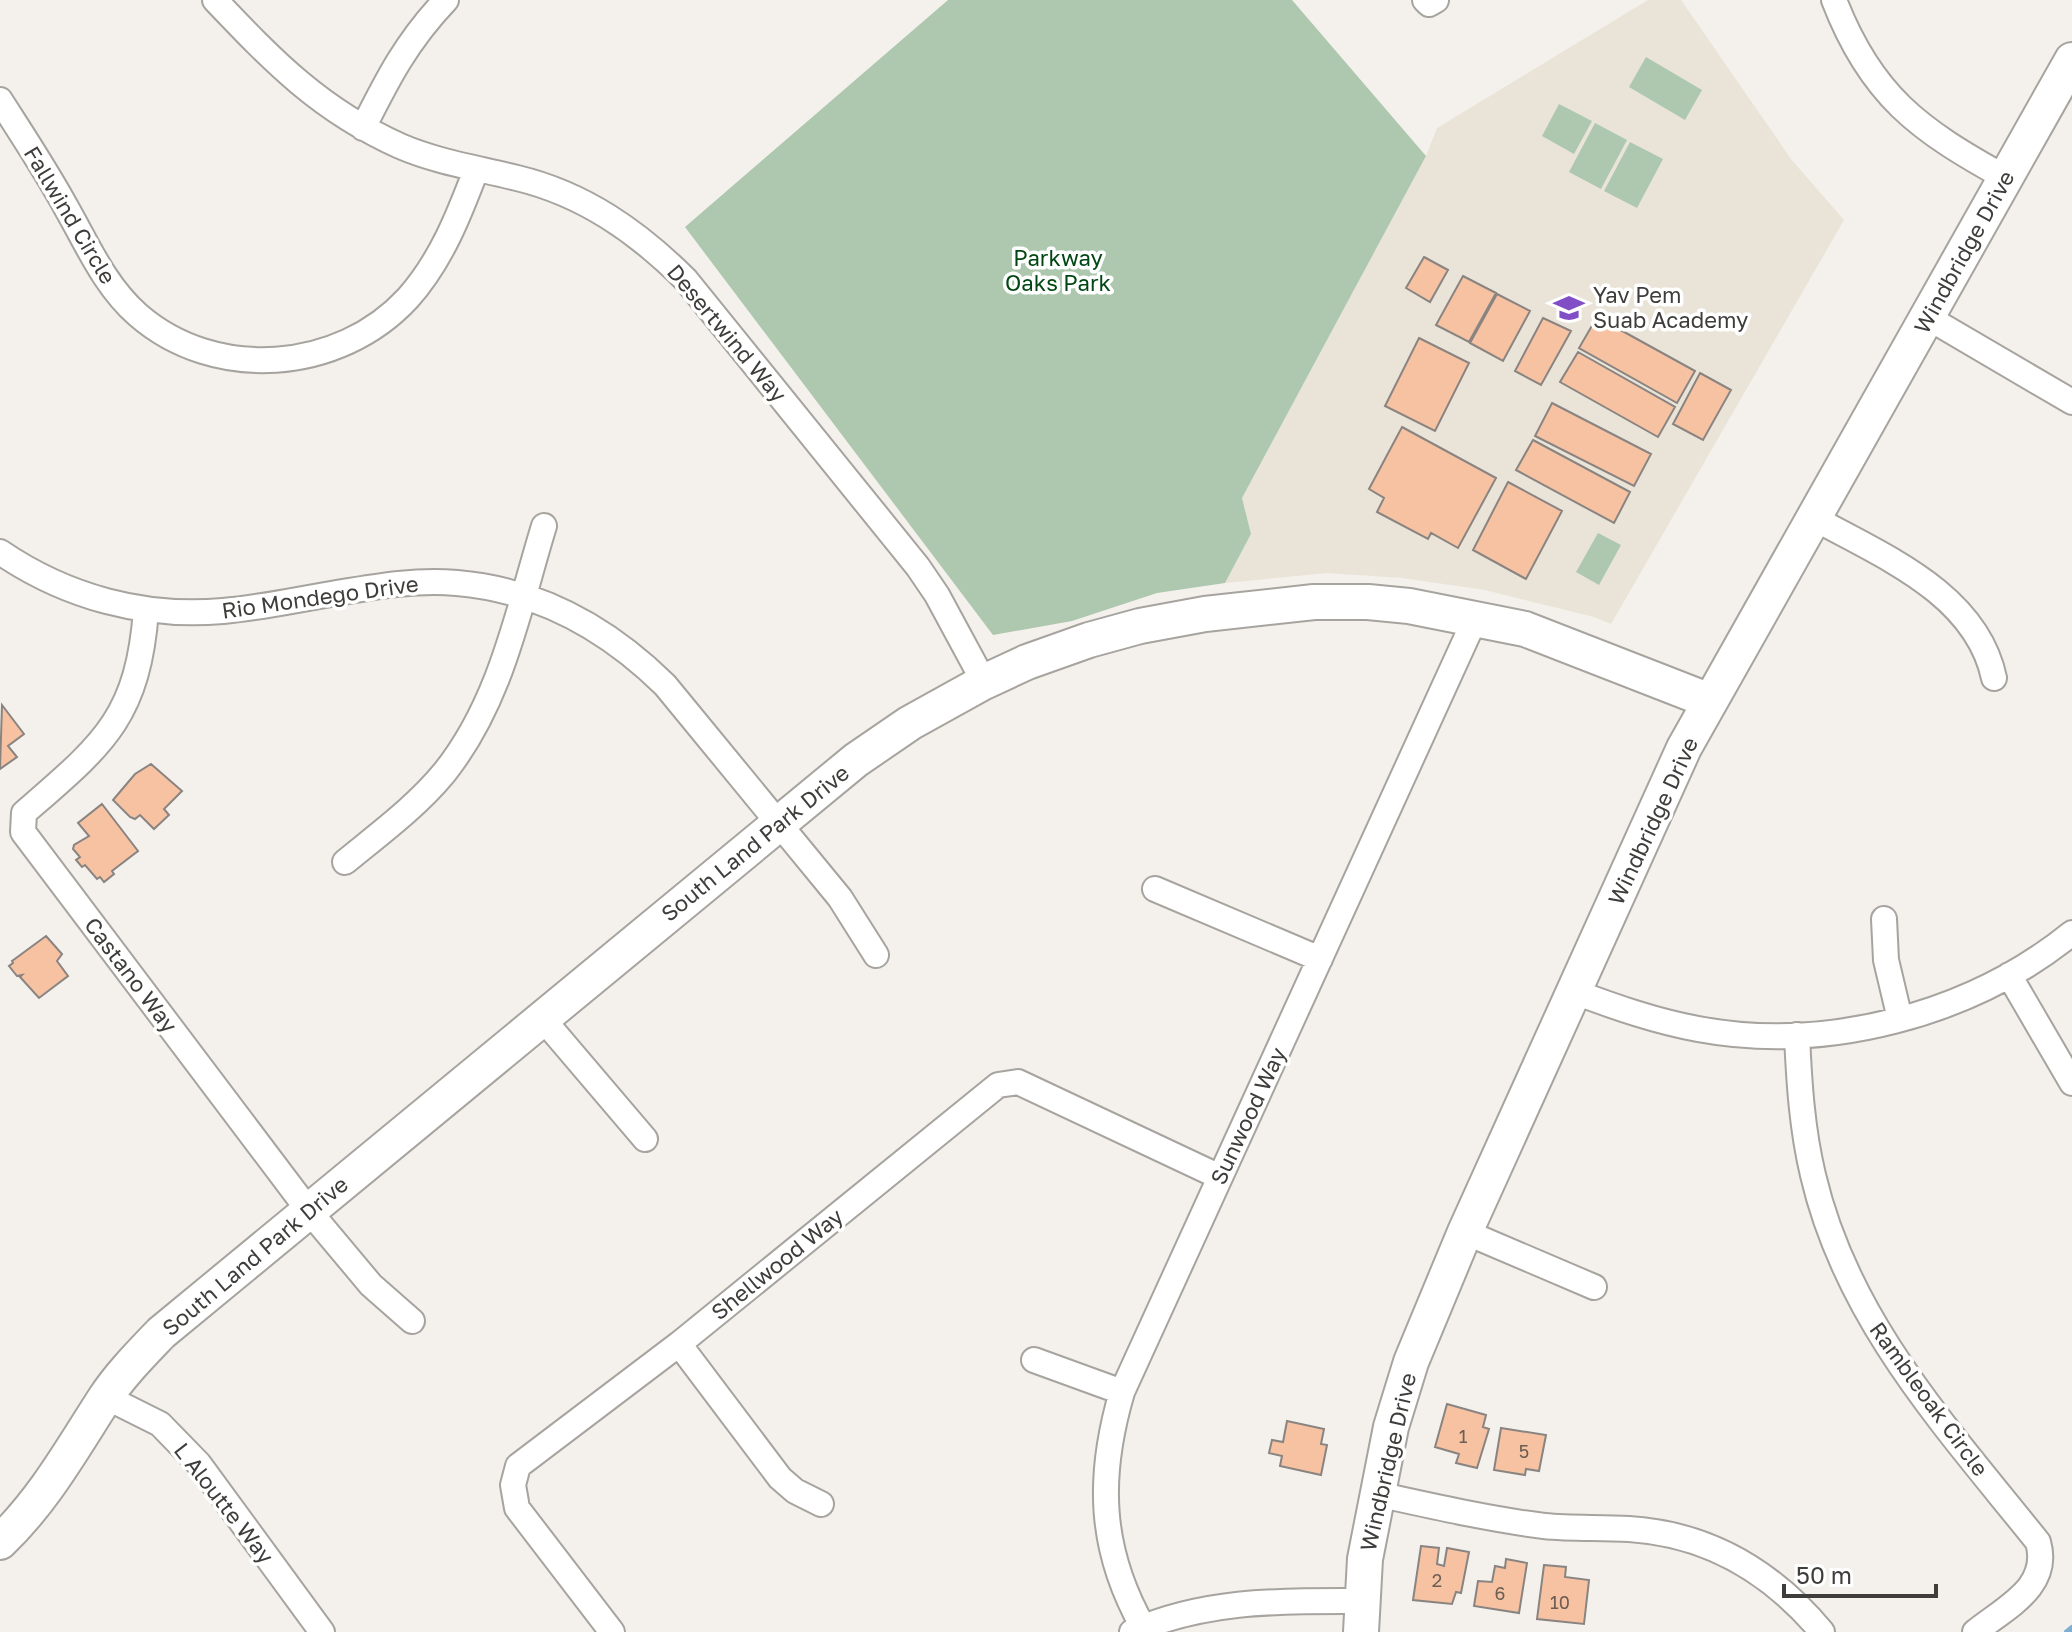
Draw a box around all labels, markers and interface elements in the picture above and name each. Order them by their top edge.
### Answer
street label: Fallwind Circle [19,141,122,289]
street label: Windbridge Drive [1908,166,2019,338]
park label: Parkway Oaks Park [1005,244,1111,296]
street label: Desertwind Way [662,258,793,407]
place label: Yav Pem Suab Academy [1593,281,1748,333]
school or university icon: Yav Pem Suab Academy [1552,291,1586,325]
street label: Rio Mondego Drive [220,569,420,624]
street label: Windbridge Drive [1602,733,1703,909]
street label: South Land Park Drive [655,759,854,927]
street label: Castano Way [79,912,183,1038]
street label: Sunwood Way [1204,1043,1291,1189]
street label: South Land Park Drive [156,1170,353,1341]
street label: Shellwood Way [705,1202,848,1325]
street label: Rambleoak Circle [1864,1316,1994,1481]
street label: Windbridge Drive [1354,1370,1421,1554]
house number: 1 [1459,1425,1468,1447]
street label: L Aloutte Way [169,1437,280,1568]
house number: 5 [1519,1440,1529,1462]
scale bar [1784,1548,1936,1598]
text: 50 m [1796,1560,1852,1589]
house number: 2 [1432,1569,1442,1591]
house number: 6 [1495,1582,1505,1604]
house number: 10 [1550,1591,1570,1613]

